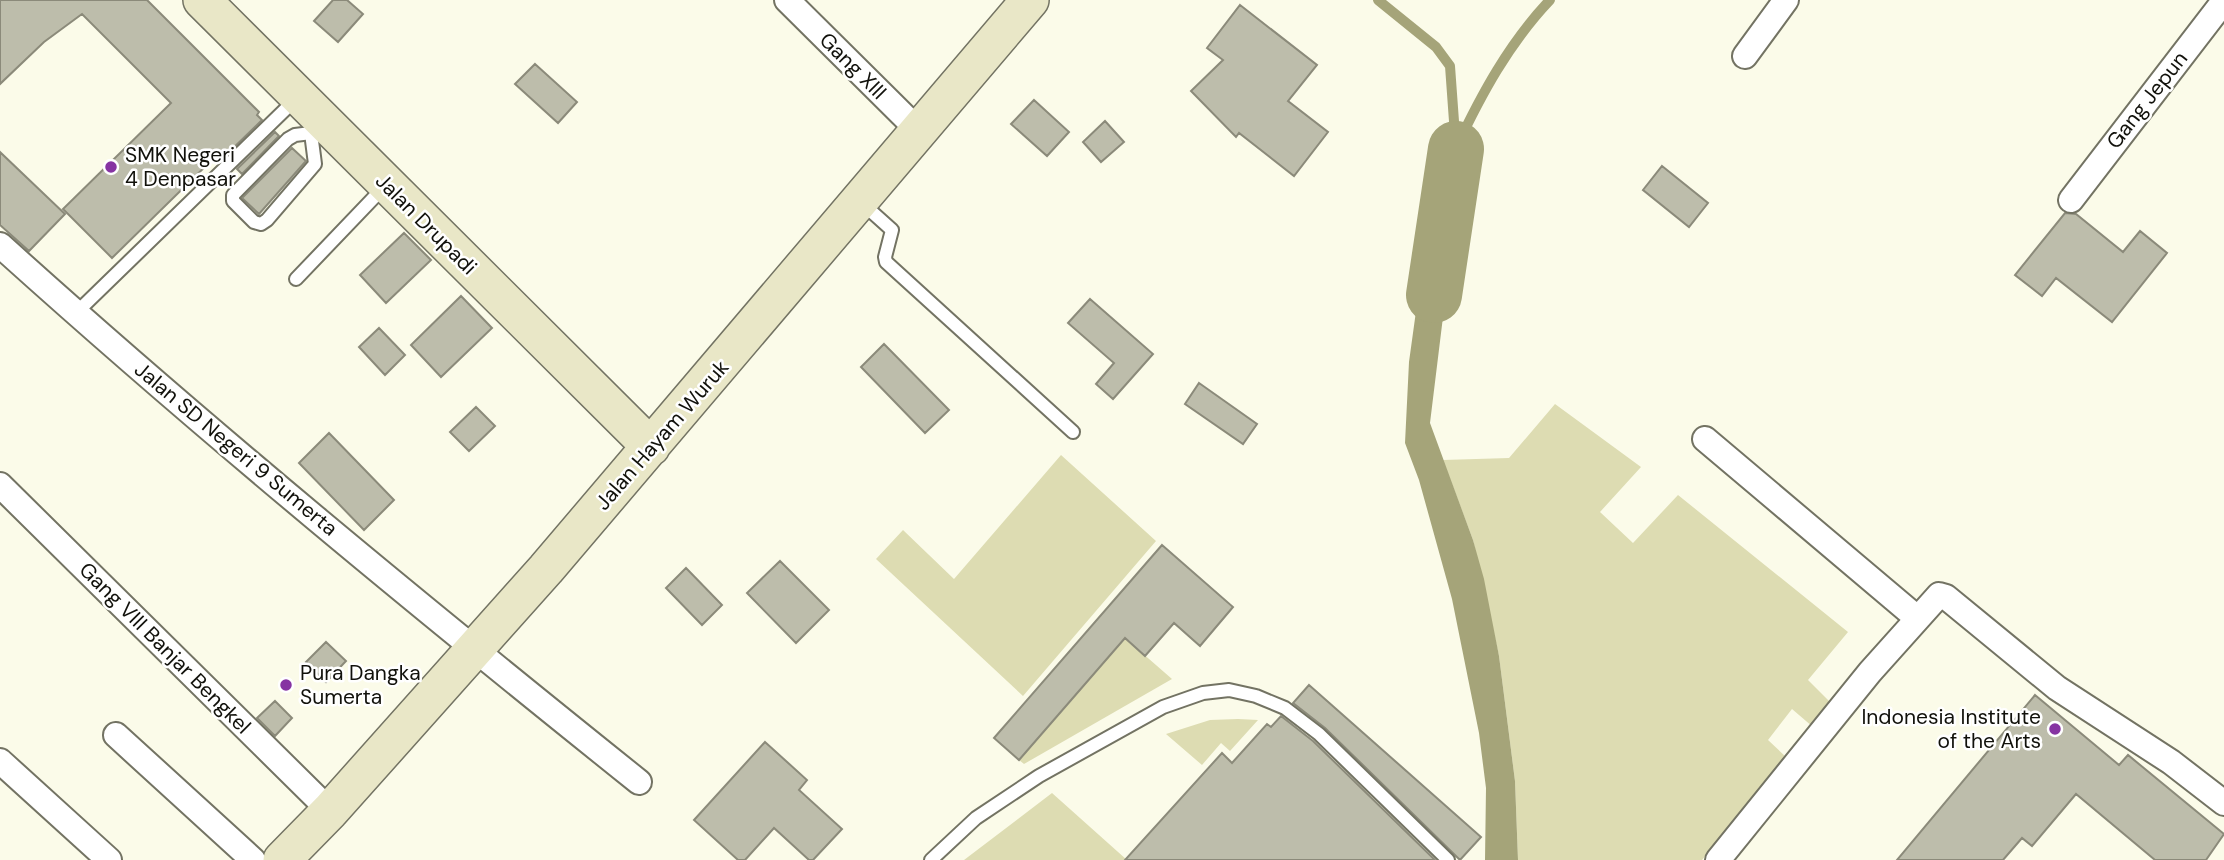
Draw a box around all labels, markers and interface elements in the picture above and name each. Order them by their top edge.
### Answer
street label: Gang XIII [813,26,893,106]
street label: Gang Jepun [2100,46,2194,154]
place label: SMK Negeri 4 Denpasar [125,141,236,193]
marker: SMK Negeri 4 Denpasar [103,159,119,175]
street label: Jalan Drupadi [369,167,483,281]
street label: Jalan Hayam Wuruk [589,354,735,516]
street label: Jalan SD Negeri 9 Sumerta [129,356,343,542]
street label: Gang VIII Banjar Bengkel [73,556,257,740]
place label: Pura Dangka Sumerta [300,659,421,711]
marker: Pura Dangka Sumerta [278,677,294,693]
place label: Indonesia Institute of the Arts [1861,703,2041,755]
marker: Indonesia Institute of the Arts [2047,721,2063,737]

